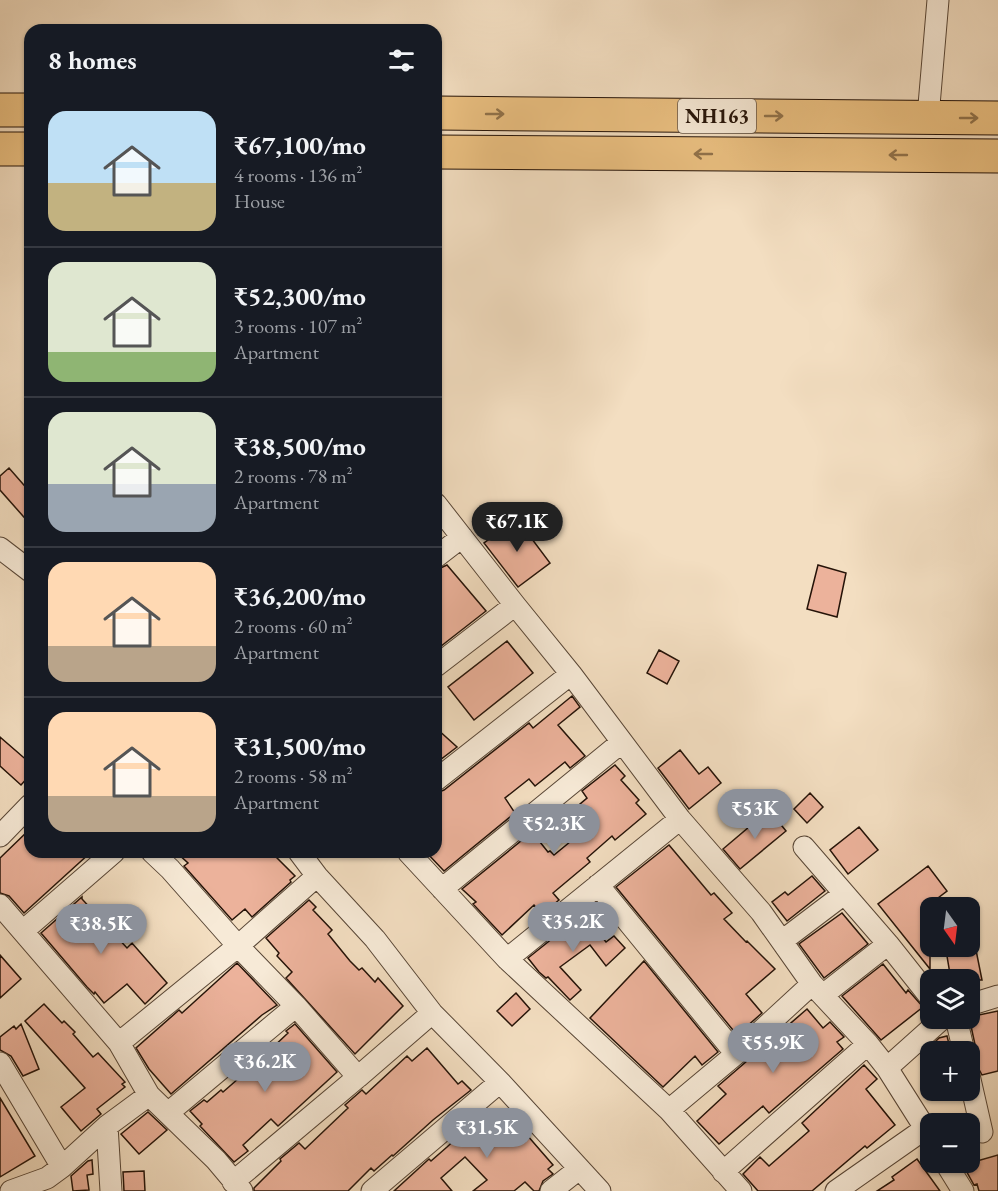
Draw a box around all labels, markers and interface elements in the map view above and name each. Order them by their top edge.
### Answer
text: 8 homes [48,43,137,77]
icon: filters [385,44,418,77]
road number: NH163 [678,99,756,133]
one-way arrow [484,108,504,120]
one-way arrow [763,110,783,122]
one-way arrow [958,112,978,123]
text: ₹67,100/mo [234,128,366,162]
icon: home [96,135,168,207]
one-way arrow [693,148,713,160]
one-way arrow [888,150,908,161]
text: 4 rooms · 136 m² [234,162,362,188]
text: House [234,188,285,214]
text: ₹52,300/mo [234,279,366,313]
icon: home [96,286,168,358]
text: 3 rooms · 107 m² [234,313,362,339]
text: Apartment [234,339,319,365]
text: ₹38,500/mo [234,429,366,463]
icon: home [96,436,168,508]
text: 2 rooms · 78 m² [234,463,353,489]
text: Apartment [234,489,319,515]
pin: ₹67.1K [468,502,566,553]
text: ₹67.1K [486,508,548,534]
text: ₹36,200/mo [234,579,366,613]
icon: home [96,586,168,658]
text: 2 rooms · 60 m² [234,613,353,639]
text: Apartment [234,639,319,665]
text: ₹31,500/mo [234,729,366,763]
icon: home [96,736,168,808]
text: 2 rooms · 58 m² [234,763,353,789]
text: Apartment [234,789,319,815]
pin: ₹53K [719,789,791,840]
text: ₹53K [732,795,778,821]
pin: ₹52.3K [505,804,603,855]
text: ₹52.3K [523,810,585,836]
north arrow [920,897,980,957]
map controls [920,897,980,1173]
pin: ₹35.2K [524,902,622,953]
pin: ₹38.5K [52,904,150,955]
text: ₹35.2K [542,908,604,934]
text: ₹38.5K [70,910,132,936]
button: layers [920,969,980,1029]
pin: ₹55.9K [724,1023,822,1074]
text: ₹55.9K [742,1029,804,1055]
button: + [920,1041,980,1101]
pin: ₹36.2K [216,1042,314,1093]
text: ₹36.2K [234,1048,296,1074]
pin: ₹31.5K [438,1108,536,1159]
button: − [920,1113,980,1173]
text: ₹31.5K [456,1114,518,1140]

